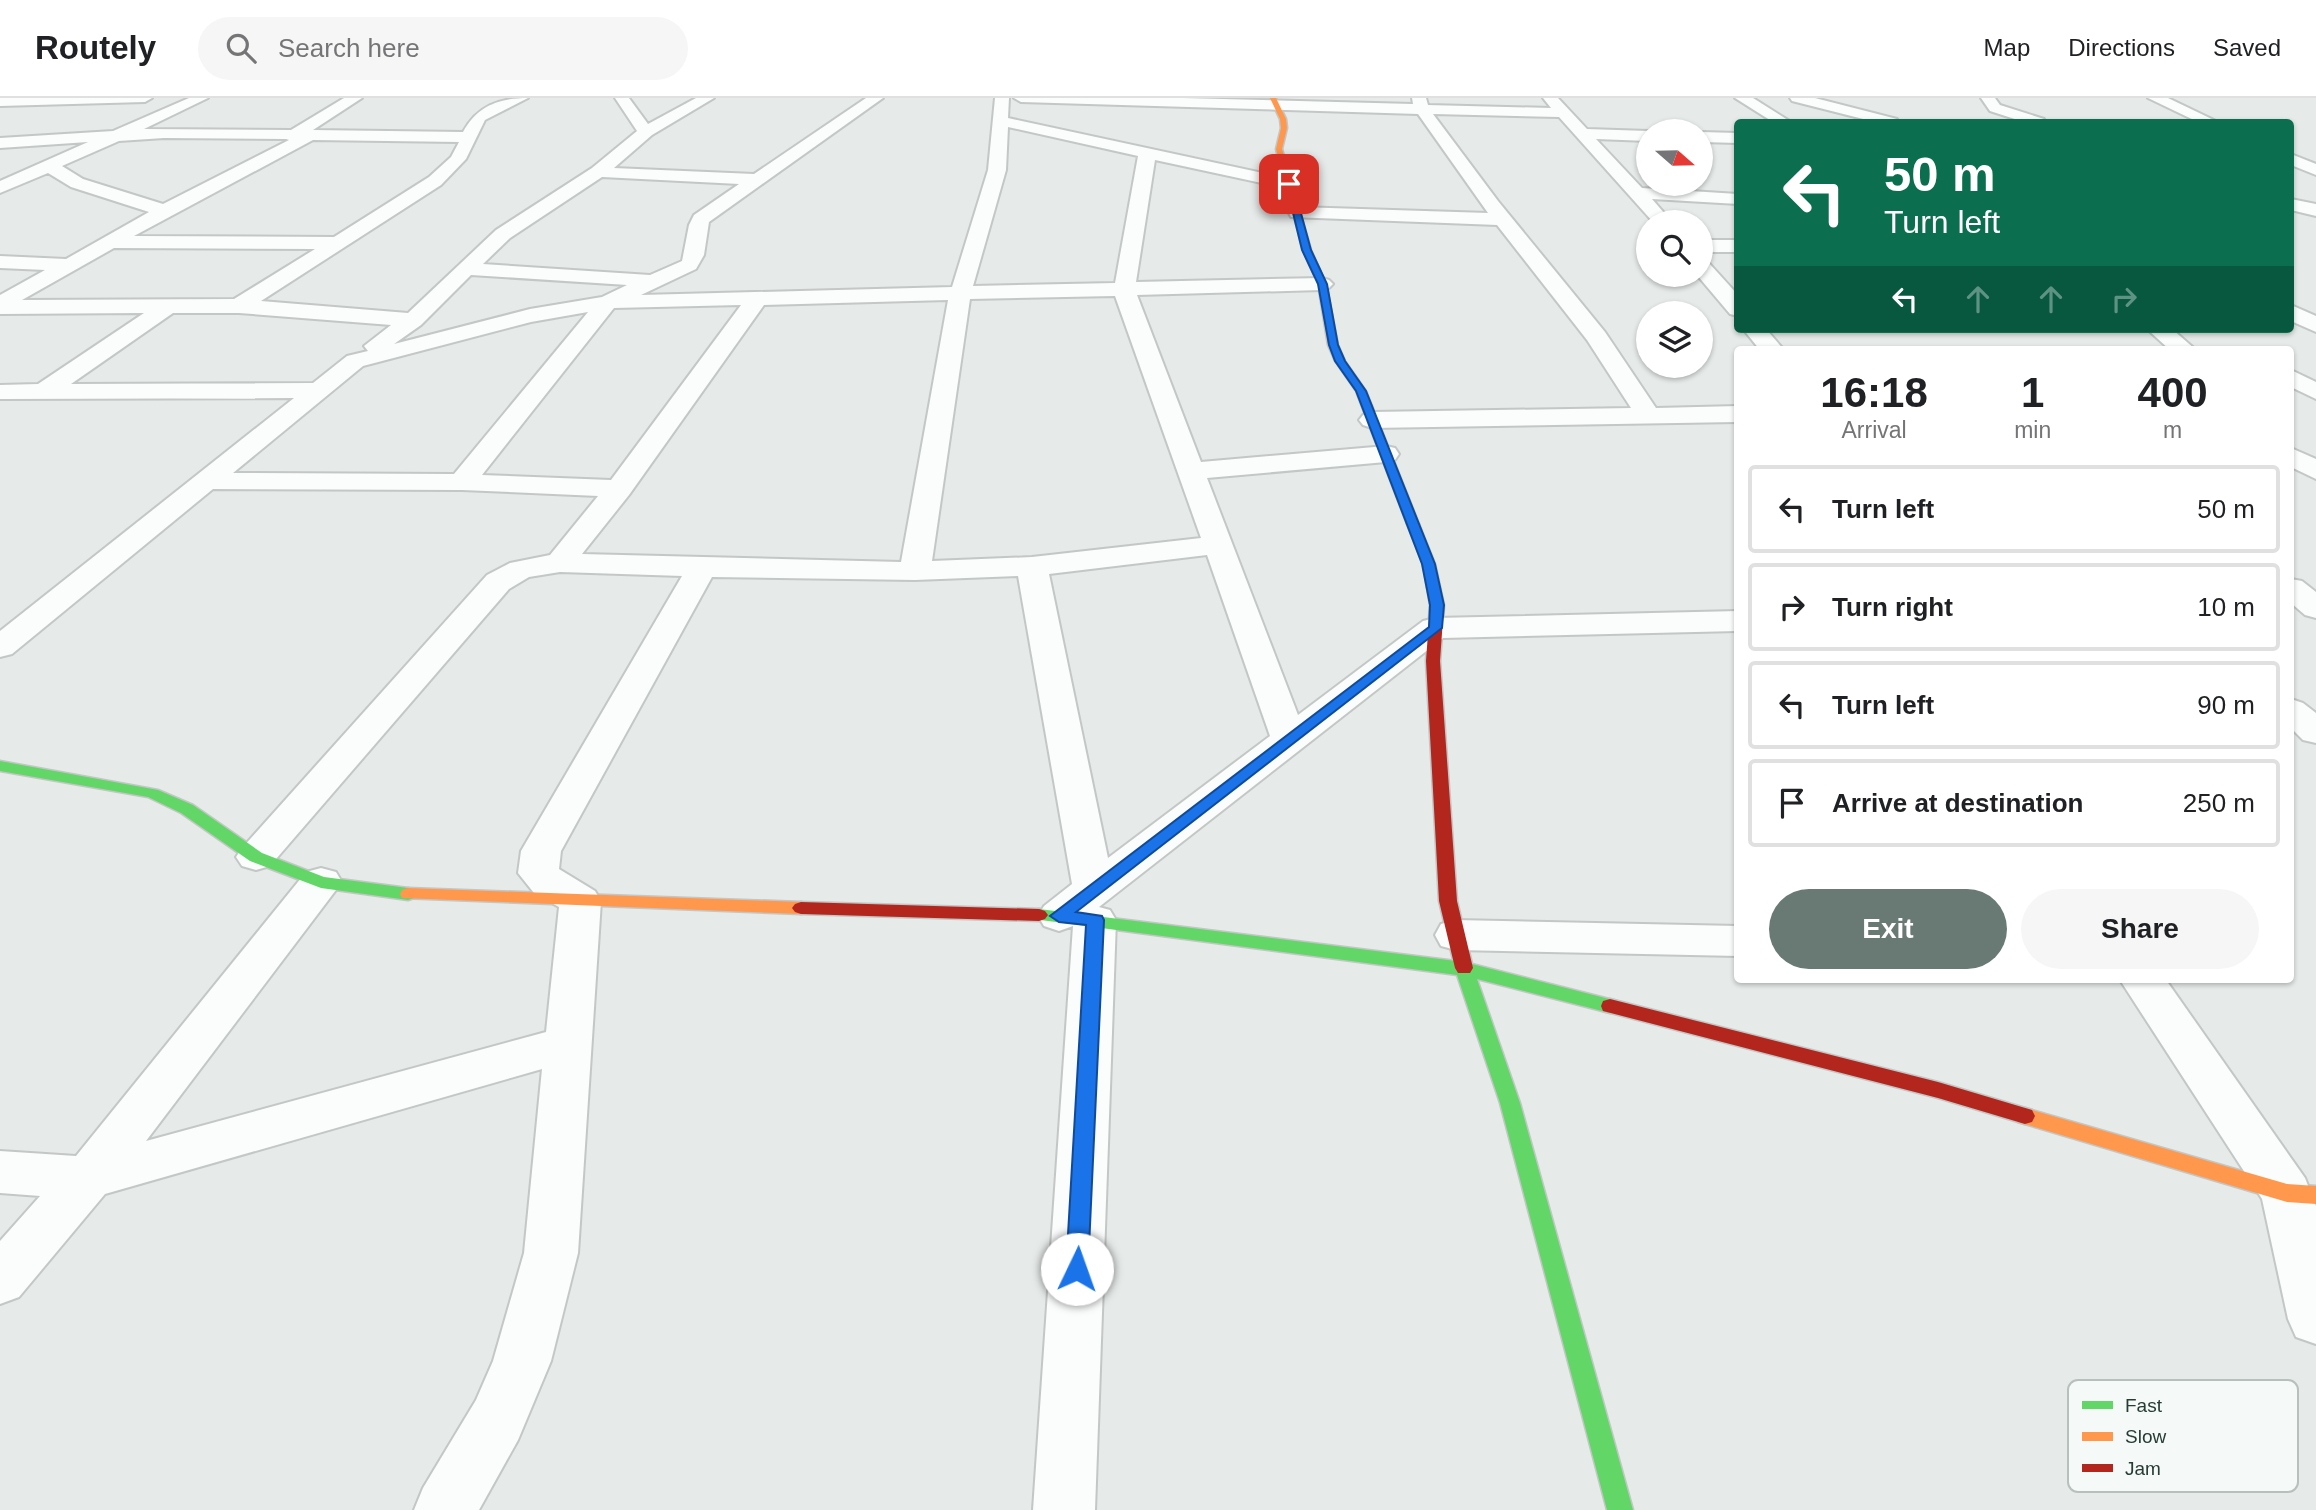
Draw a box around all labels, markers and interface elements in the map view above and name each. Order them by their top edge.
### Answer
search box [198,17,688,80]
text: Routely [35,29,156,66]
icon: search [222,29,260,67]
text: Search here [278,33,420,63]
text: Map [1984,34,2030,61]
text: Directions [2068,34,2175,61]
text: Saved [2213,34,2281,61]
north arrow [1636,119,1713,196]
map controls [1636,119,1713,378]
icon: left [1769,147,1860,238]
text: 50 m [1884,147,1996,201]
pin [1259,154,1319,214]
icon: arrive [1270,165,1308,203]
text: Turn left [1884,204,2000,240]
button: search [1636,210,1713,287]
icon: left [1886,280,1924,318]
icon: ahead [1959,280,1997,318]
icon: ahead [2032,280,2070,318]
icon: right [2105,280,2143,318]
button: layers [1636,301,1713,378]
text: 16:18 [1820,369,1928,416]
text: 1 [2021,369,2044,416]
text: 400 [2138,369,2208,416]
text: Arrival [1841,417,1907,443]
text: min [2014,417,2051,443]
text: m [2163,417,2182,443]
icon: left [1773,490,1811,528]
text: Turn left [1832,494,1934,524]
text: 50 m [2197,494,2255,524]
icon: right [1773,588,1811,626]
text: Turn right [1832,592,1953,622]
text: 10 m [2197,592,2255,622]
icon: left [1773,686,1811,724]
text: Turn left [1832,690,1934,720]
text: 90 m [2197,690,2255,720]
icon: arrive [1773,784,1811,822]
text: Arrive at destination [1832,788,2083,818]
text: 250 m [2183,788,2255,818]
button: Exit [1769,889,2007,969]
button: Share [2021,889,2259,969]
position arrow [1040,1232,1114,1306]
legend [2068,1380,2298,1492]
text: Fast [2125,1395,2163,1416]
text: Slow [2125,1426,2166,1447]
text: Jam [2125,1458,2161,1479]

